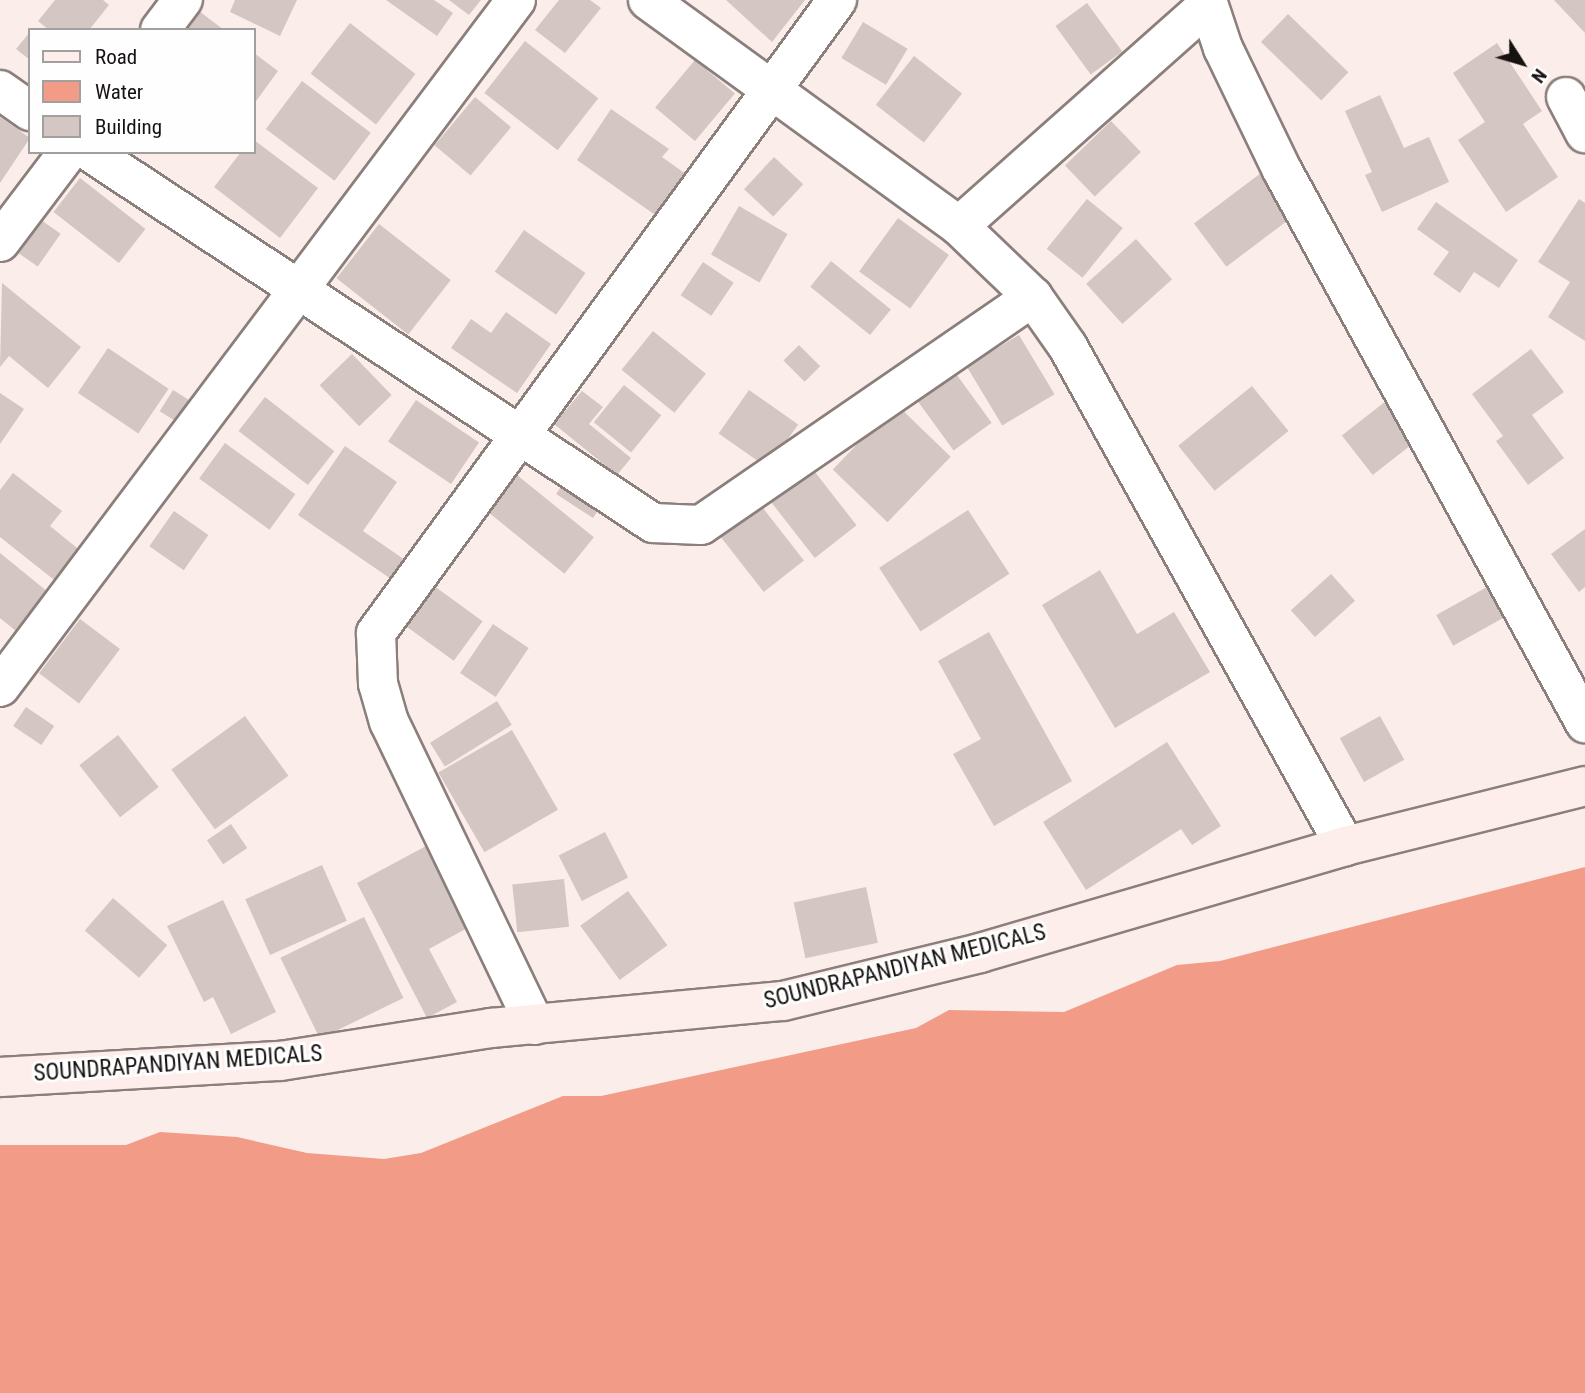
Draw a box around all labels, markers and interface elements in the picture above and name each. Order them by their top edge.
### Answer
legend [28,28,256,154]
north arrow [1487,28,1557,98]
text: Road [95,45,137,69]
text: N [1526,64,1552,88]
text: Water [95,80,143,104]
text: Building [95,115,162,139]
street label: SOUNDRAPANDIYAN MEDICALS [761,919,1049,1015]
street label: SOUNDRAPANDIYAN MEDICALS [33,1040,323,1088]

